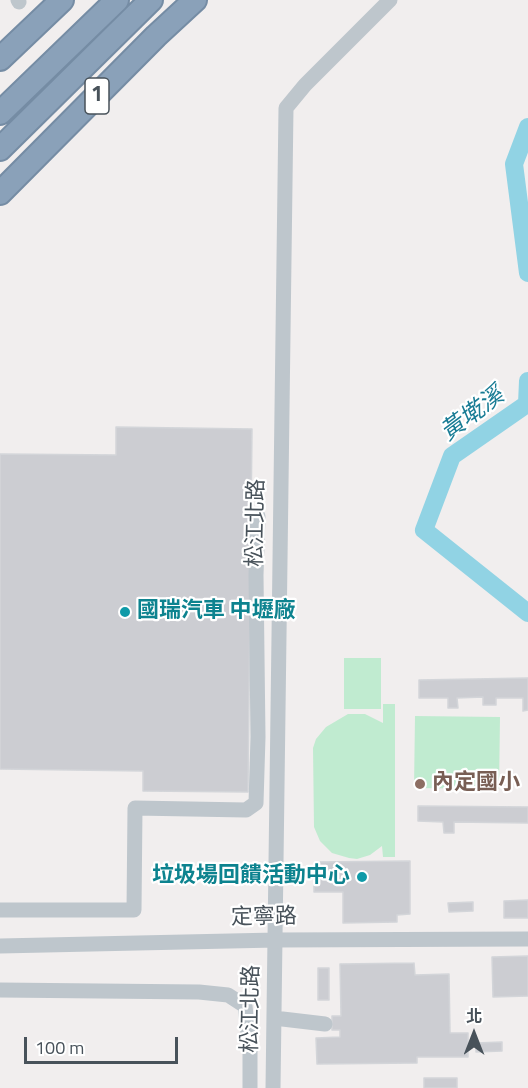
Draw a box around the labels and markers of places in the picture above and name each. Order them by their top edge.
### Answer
place label: 國瑞汽車 中壢廠 [137,599,296,625]
marker: 國瑞汽車 中壢廠 [118,605,132,619]
place label: 內定國小 [432,771,520,797]
marker: 內定國小 [413,777,427,791]
place label: 垃圾場回饋活動中心 [152,864,350,890]
marker: 垃圾場回饋活動中心 [355,870,369,884]

